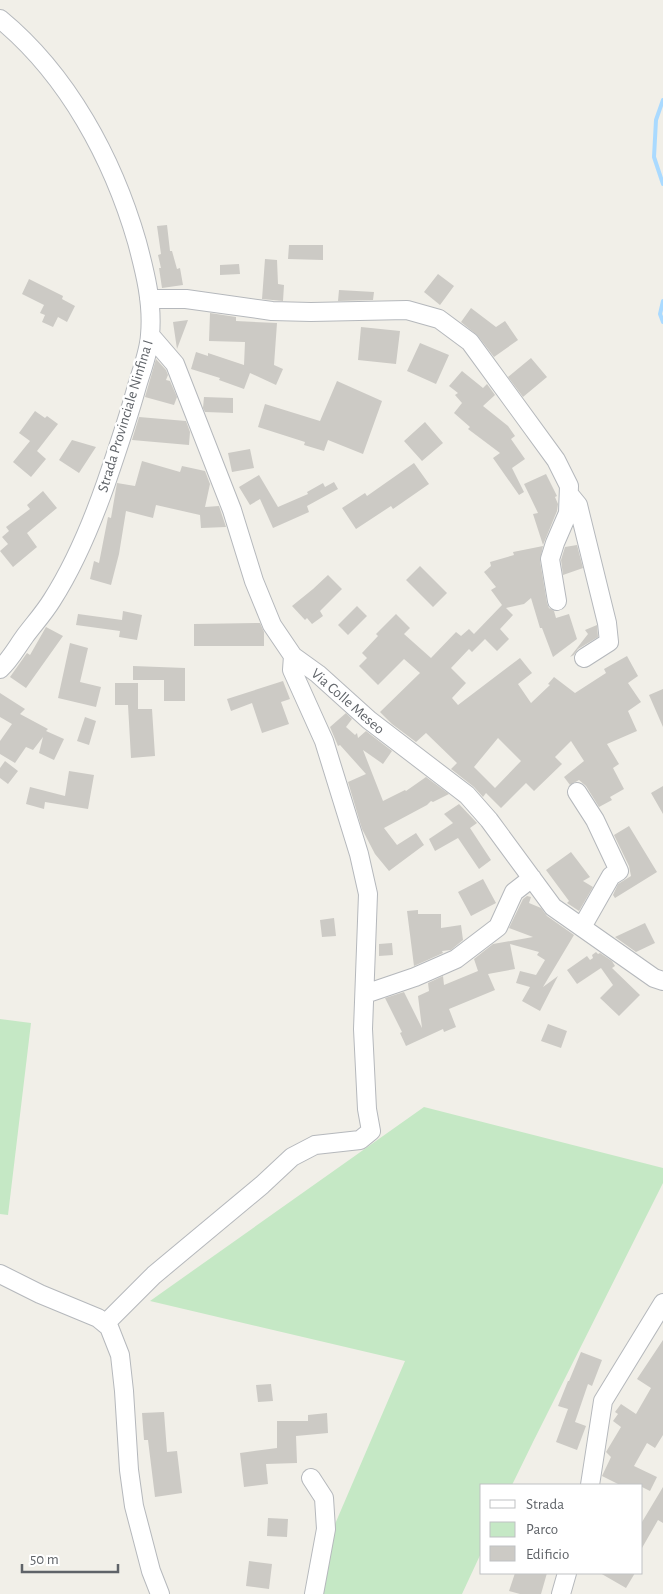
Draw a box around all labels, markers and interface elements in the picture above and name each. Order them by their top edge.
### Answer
street label: Strada Provinciale Ninfina I [95,338,156,494]
street label: Via Colle Meseo [308,666,387,737]
legend [480,1484,643,1574]
text: Strada [526,1497,564,1512]
text: Parco [526,1522,558,1537]
scale bar [22,1542,119,1574]
text: Edificio [526,1547,569,1562]
text: 50 m [30,1552,59,1567]

